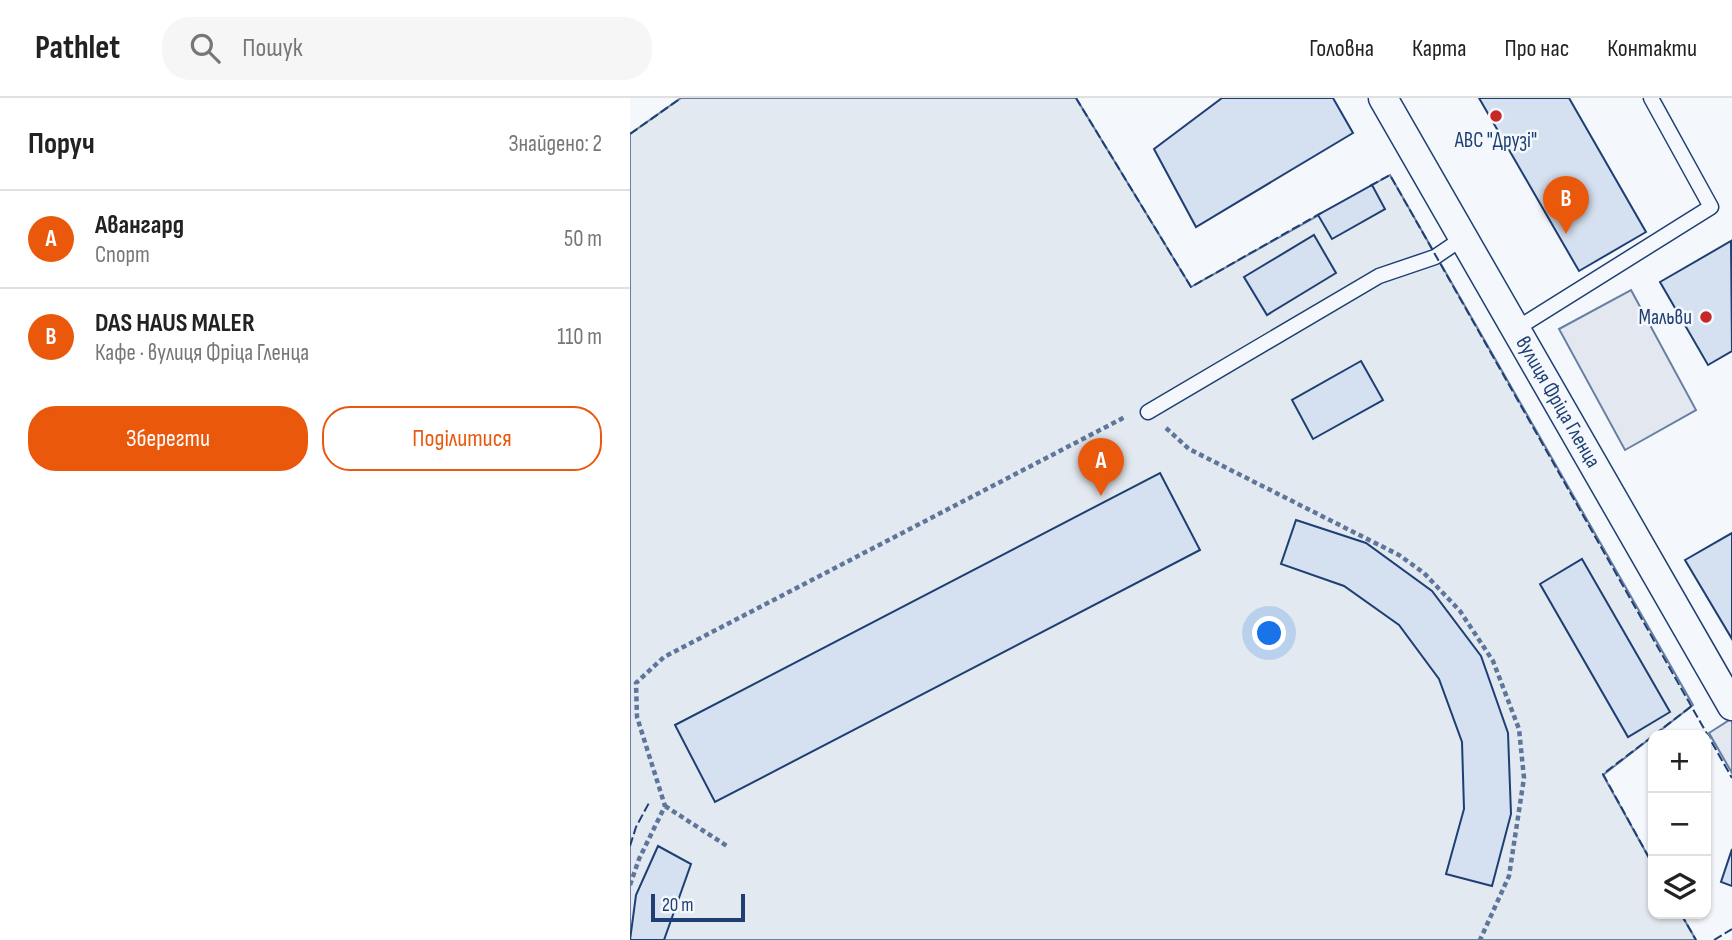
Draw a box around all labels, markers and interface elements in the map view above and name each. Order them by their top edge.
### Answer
search box [162,17,652,80]
text: Pathlet [35,28,120,68]
icon: search [186,29,224,67]
text: Пошук [242,33,303,64]
text: Головна [1309,34,1374,63]
text: Карта [1412,34,1466,63]
text: Про нас [1504,34,1569,63]
text: Контакти [1607,34,1697,63]
marker: ABC "Друзі" [1488,108,1504,124]
text: Поруч [28,126,95,162]
place label: ABC "Друзі" [1454,128,1537,153]
text: Знайдено: 2 [508,130,602,158]
pin: B [1543,176,1589,234]
text: Авангард [95,210,184,241]
text: A [46,225,56,253]
text: 50 m [564,225,602,253]
text: Спорт [95,241,150,269]
place label: Мальви [1638,305,1692,330]
text: DAS HAUS MALER [95,308,255,339]
marker: Мальви [1698,309,1714,325]
text: B [46,323,56,351]
text: 110 m [557,323,602,351]
street label: вулиця Фріца Гленца [1510,332,1606,472]
text: Кафе · вулиця Фріца Гленца [95,339,309,367]
button: Зберегти [28,406,308,471]
button: Поділитися [322,406,602,471]
pin: A [1078,438,1124,496]
your location [1252,616,1286,650]
map controls [1648,730,1711,919]
button: + [1648,730,1711,793]
button: − [1648,793,1711,856]
button: layers [1648,856,1711,919]
scale bar [651,891,746,923]
text: 20 m [662,894,694,917]

